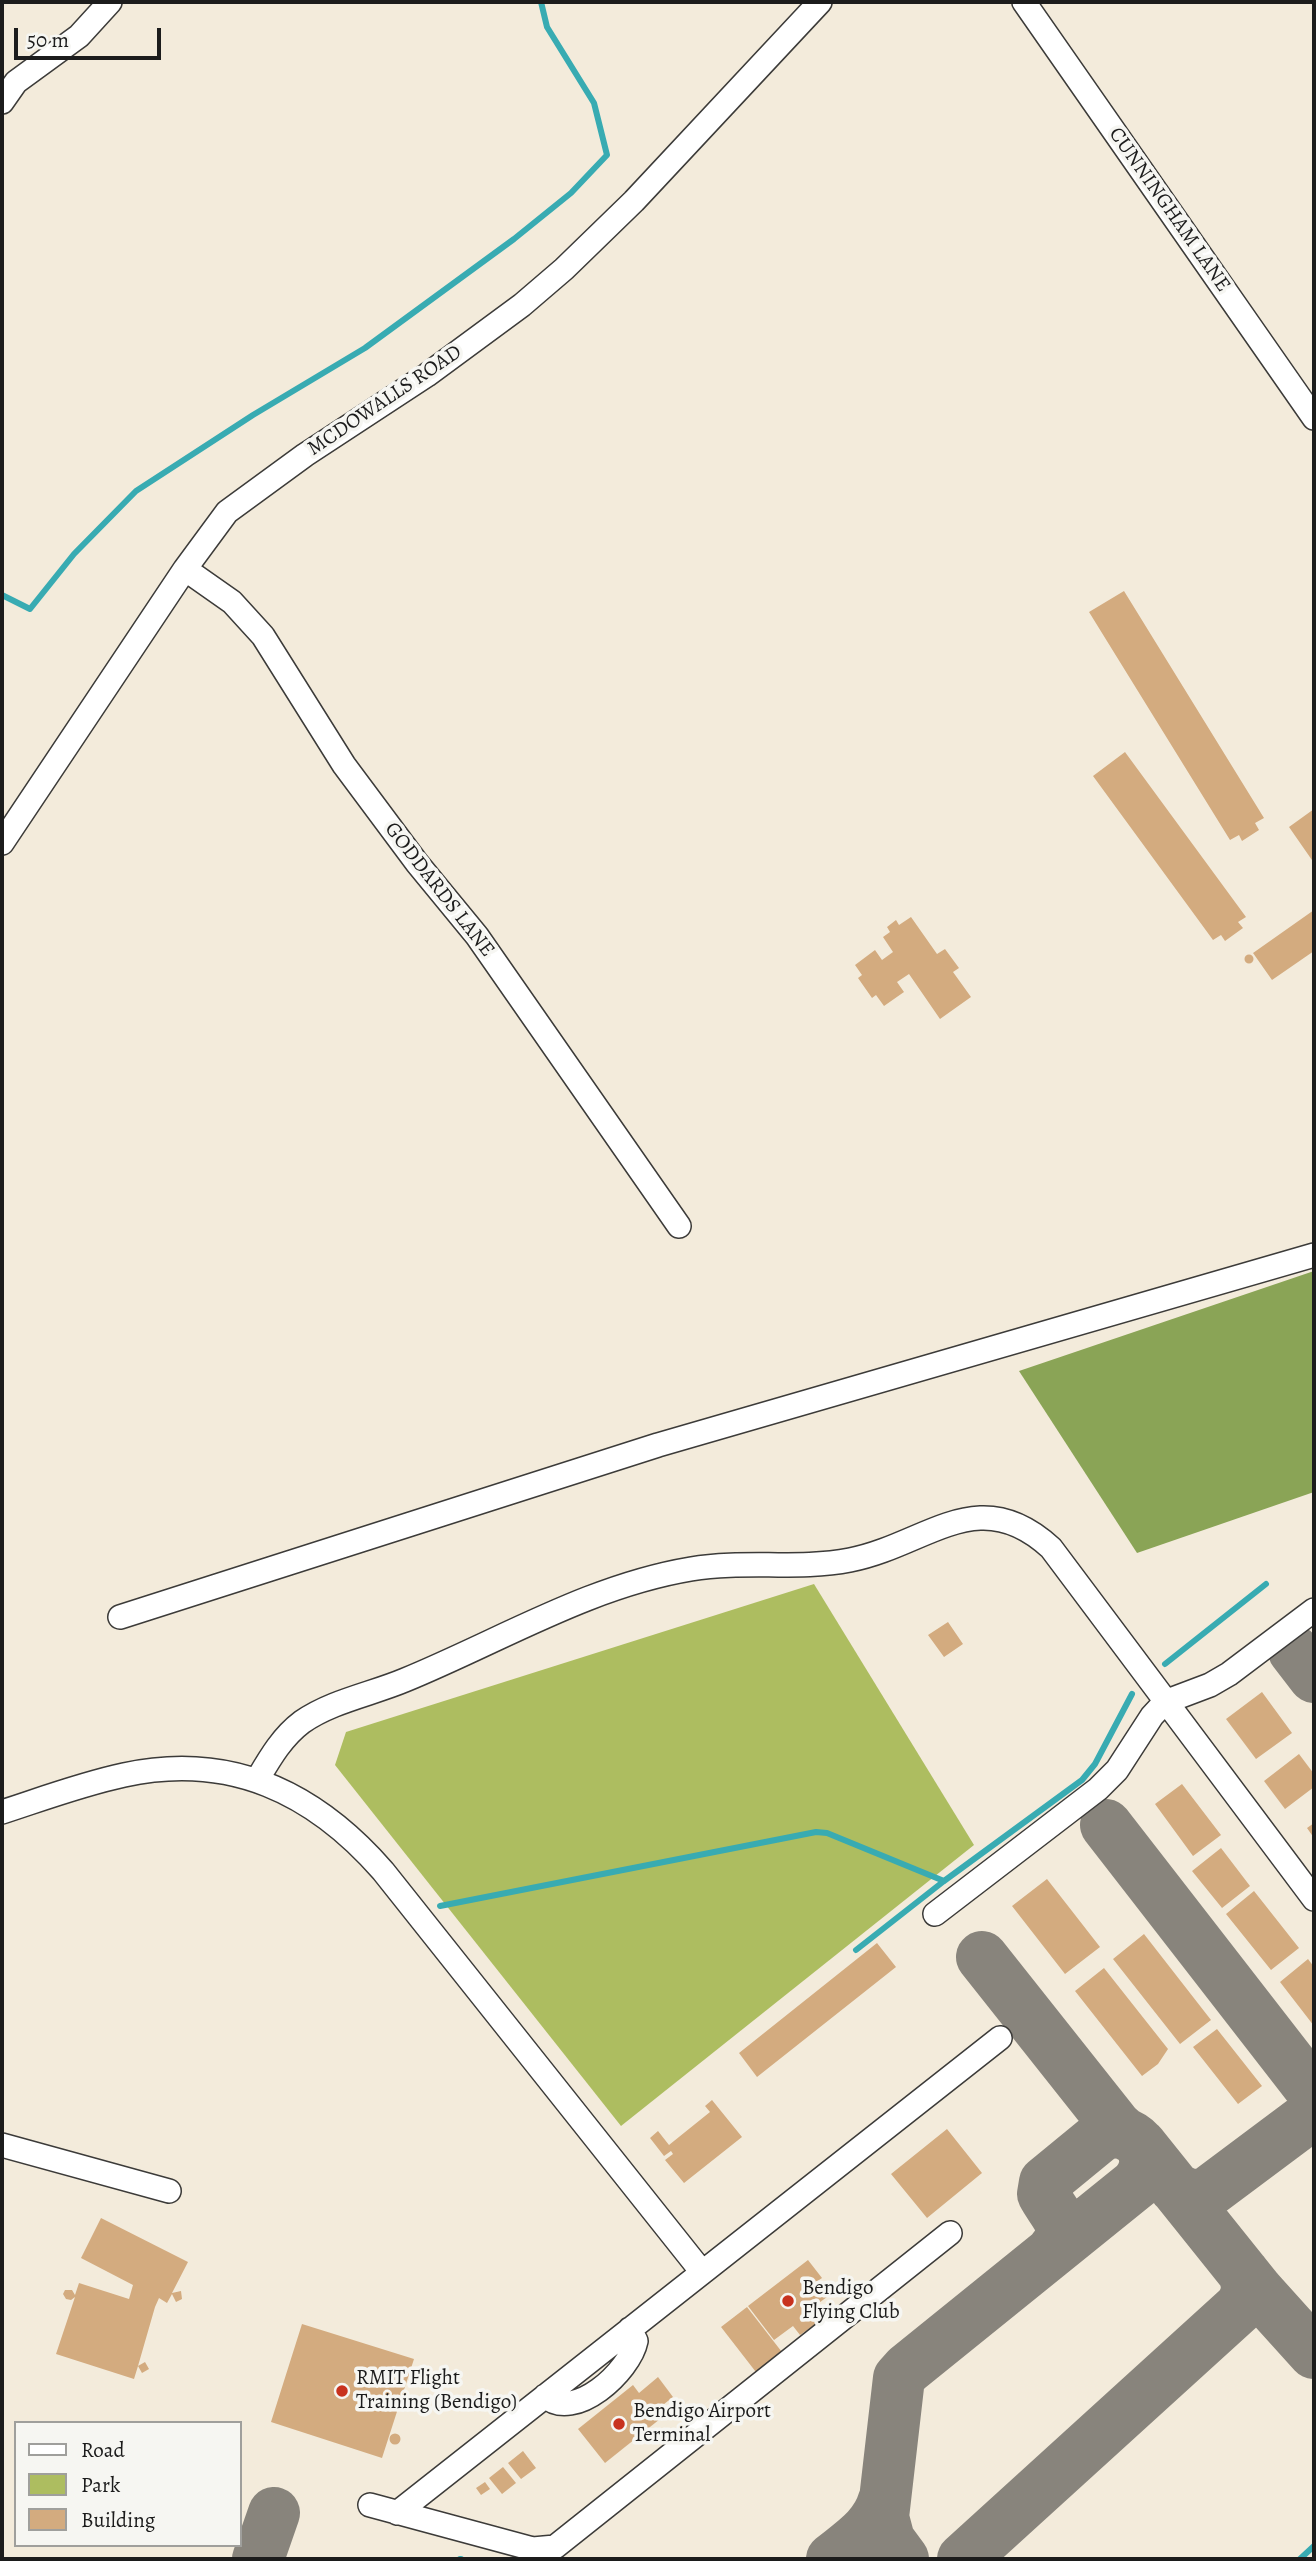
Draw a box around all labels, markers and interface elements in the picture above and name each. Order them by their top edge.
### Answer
scale bar [18,14,164,58]
text: 50 m [27,26,69,54]
street label: CUNNINGHAM LANE [1103,123,1235,297]
street label: MCDOWALLS ROAD [303,340,467,462]
street label: GODDARDS LANE [379,818,499,962]
place label: Bendigo Flying Club [802,2276,900,2326]
marker: Bendigo Flying Club [780,2293,796,2309]
place label: RMIT Flight Training (Bendigo) [356,2366,517,2416]
marker: RMIT Flight Training (Bendigo) [334,2383,350,2399]
place label: Bendigo Airport Terminal [633,2399,771,2449]
marker: Bendigo Airport Terminal [611,2416,627,2432]
legend [14,2421,242,2547]
text: Road [81,2436,125,2464]
text: Park [81,2471,120,2499]
text: Building [81,2506,155,2534]

